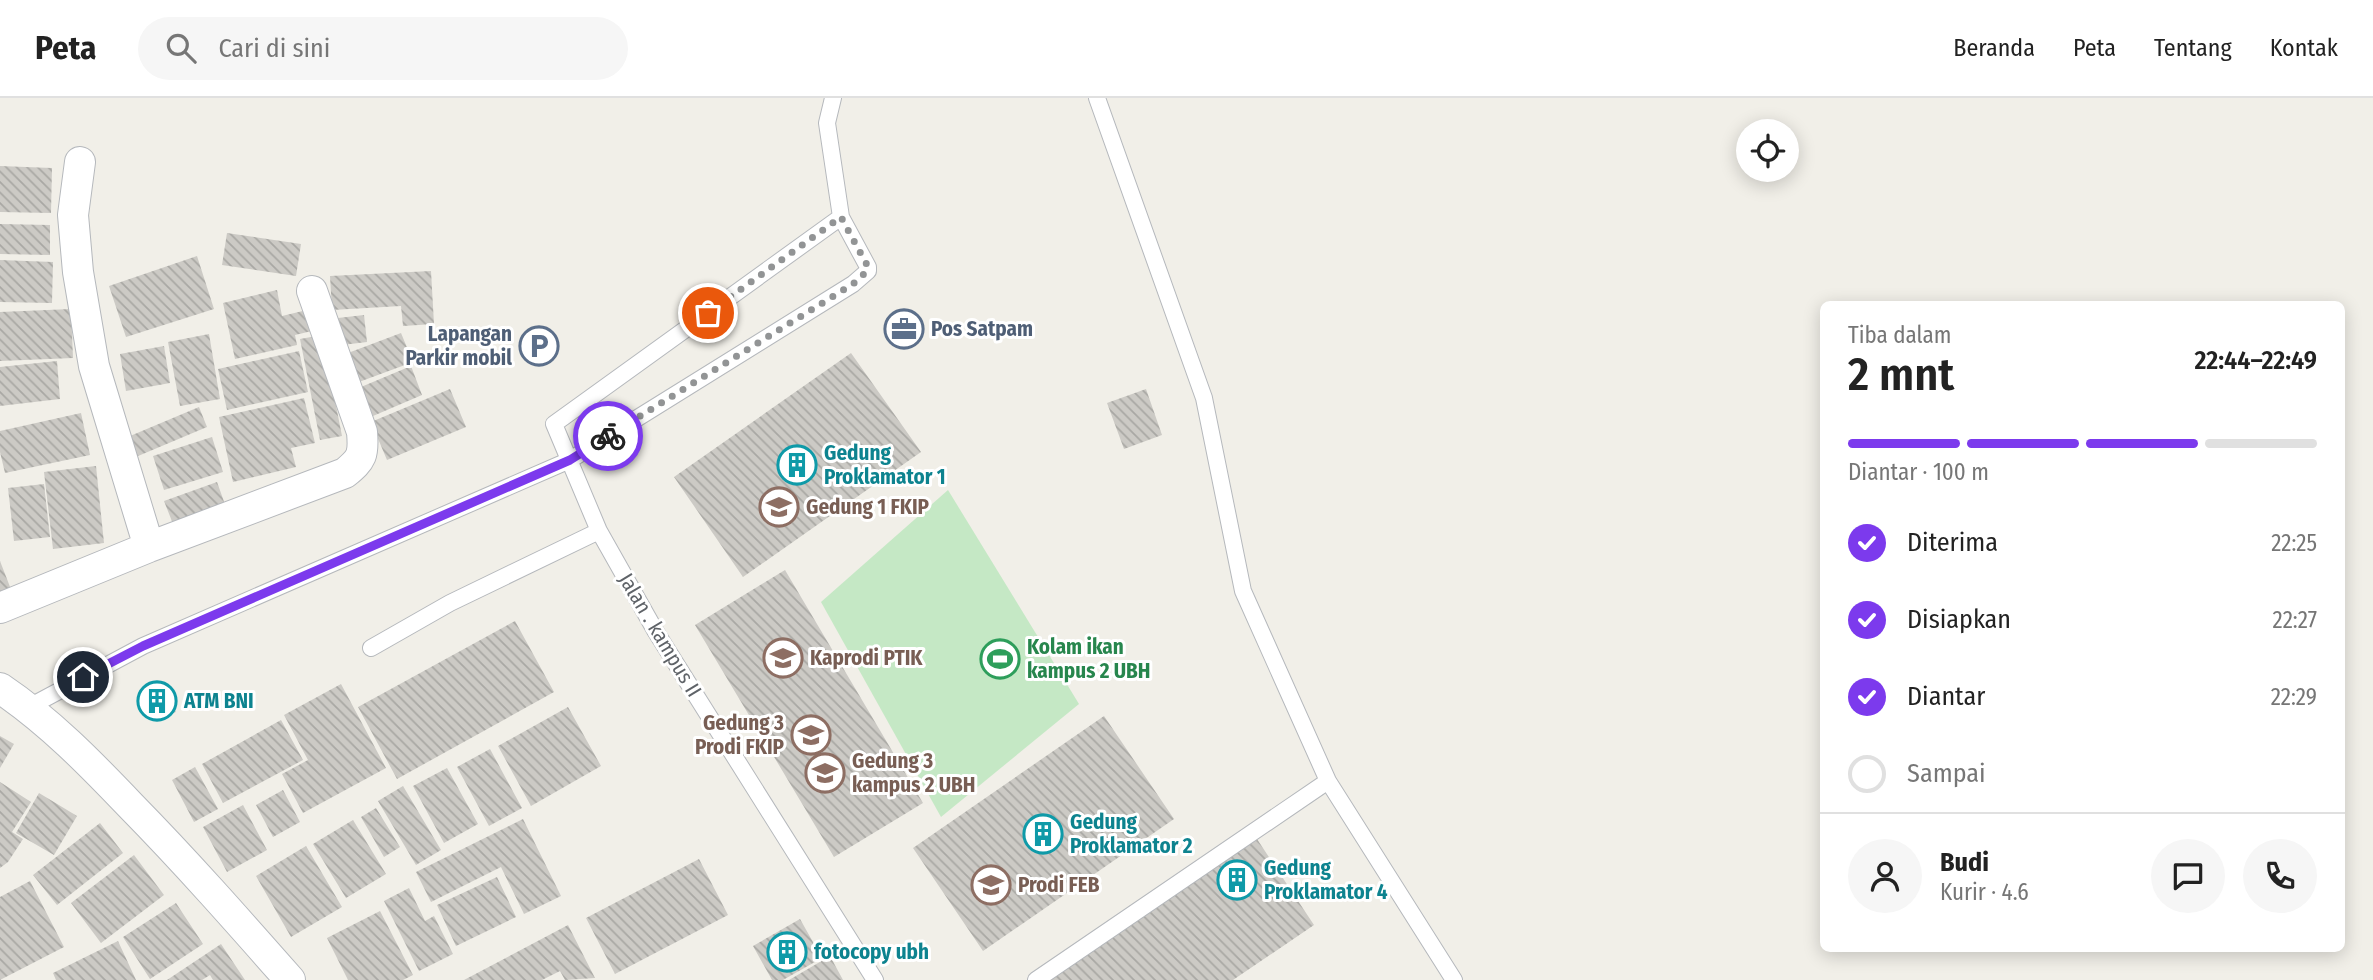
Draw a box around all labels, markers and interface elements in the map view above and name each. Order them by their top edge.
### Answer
search box [138,17,628,80]
text: Peta [35,28,96,68]
icon: search [162,29,200,67]
text: Cari di sini [218,33,330,64]
text: Beranda [1953,34,2035,62]
text: Peta [2073,34,2116,62]
text: Tentang [2154,34,2232,62]
text: Kontak [2270,34,2338,62]
map controls [1736,119,1799,182]
button: locate [1736,119,1799,182]
pin [678,283,738,343]
icon: bag [689,294,727,332]
office icon: Pos Satpam [883,308,925,350]
place label: Pos Satpam [931,316,1033,342]
place label: Lapangan Parkir mobil [405,321,512,371]
text: Tiba dalam [1848,321,1951,349]
parking icon: Lapangan Parkir mobil [518,325,560,367]
text: 22:44–22:49 [2194,345,2317,376]
text: 2 mnt [1848,347,1954,402]
courier [573,401,643,471]
icon: bike [589,417,627,455]
place label: Gedung Proklamator 1 [824,440,946,490]
building icon: Gedung Proklamator 1 [776,444,818,486]
text: Diantar · 100 m [1848,458,1989,486]
school or university icon: Gedung 1 FKIP [758,486,800,528]
place label: Gedung 1 FKIP [806,494,930,520]
icon: check [1848,524,1886,562]
text: Diterima [1907,527,1998,558]
text: 22:25 [2271,529,2317,557]
street label: Jalan . kampus II [613,568,707,702]
icon: check [1848,601,1886,639]
text: Disiapkan [1907,604,2011,635]
text: 22:27 [2273,606,2317,634]
place label: Kolam ikan kampus 2 UBH [1027,634,1151,684]
school or university icon: Kaprodi PTIK [762,637,804,679]
sports icon: Kolam ikan kampus 2 UBH [979,638,1021,680]
place label: Kaprodi PTIK [810,645,923,671]
pin [53,647,113,707]
icon: home [64,658,102,696]
icon: check [1848,678,1886,716]
building icon: ATM BNI [136,680,178,722]
text: Diantar [1907,681,1985,712]
text: 22:29 [2271,683,2317,711]
place label: ATM BNI [183,688,254,714]
place label: Gedung 3 Prodi FKIP [695,710,785,760]
school or university icon: Gedung 3 Prodi FKIP [790,714,832,756]
place label: Gedung 3 kampus 2 UBH [852,748,976,798]
school or university icon: Gedung 3 kampus 2 UBH [804,752,846,794]
text: Sampai [1907,758,1986,789]
place label: Gedung Proklamator 2 [1070,809,1193,859]
building icon: Gedung Proklamator 2 [1022,813,1064,855]
button: person [1848,839,1922,913]
button: chat [2151,839,2225,913]
button: phone [2243,839,2317,913]
text: Budi [1940,847,1989,878]
place label: Gedung Proklamator 4 [1264,855,1388,905]
building icon: Gedung Proklamator 4 [1216,859,1258,901]
school or university icon: Prodi FEB [970,864,1012,906]
place label: Prodi FEB [1018,872,1100,898]
text: Kurir · 4.6 [1940,878,2029,906]
building icon: fotocopy ubh [766,931,808,973]
place label: fotocopy ubh [814,939,929,965]

